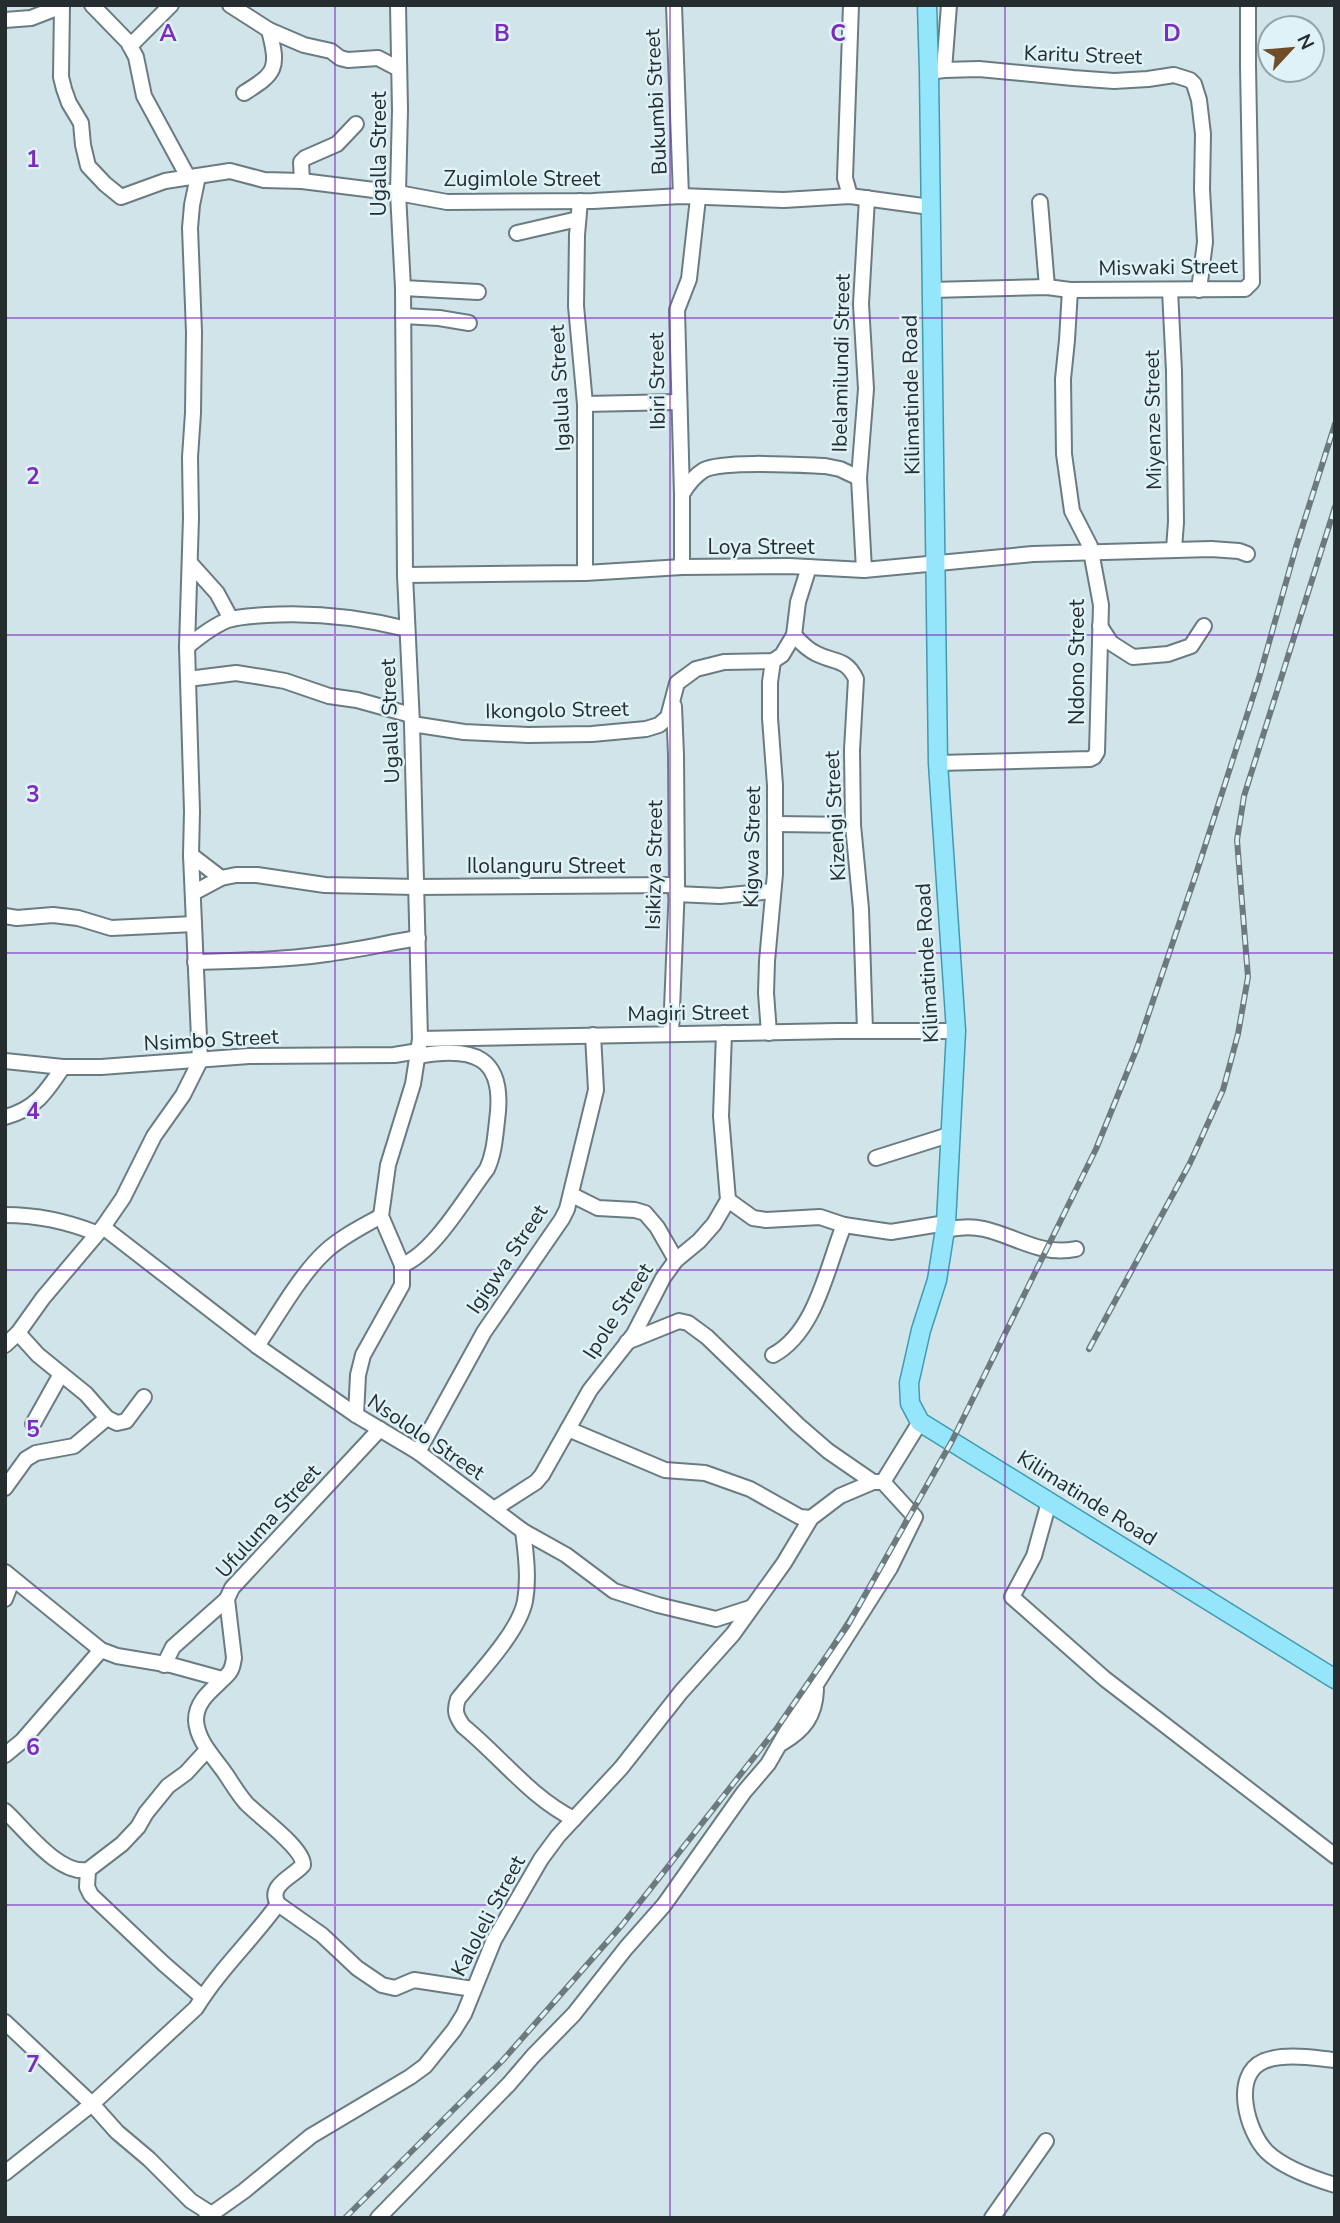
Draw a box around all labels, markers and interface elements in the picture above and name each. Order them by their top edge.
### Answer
north arrow [1256,14,1326,84]
text: A [159,18,177,49]
text: B [494,18,510,49]
text: C [830,18,846,49]
text: D [1163,18,1181,49]
street label: Bukumbi Street [638,28,674,176]
text: N [1291,30,1320,54]
street label: Karitu Street [1023,39,1143,71]
street label: Ugalla Street [365,91,393,216]
text: 1 [26,144,40,175]
street label: Zugimlole Street [444,165,601,193]
street label: Miswaki Street [1098,252,1239,282]
street label: Ibelamilundi Street [825,273,857,453]
street label: Kilimatinde Road [896,315,926,475]
street label: Igalula Street [543,323,577,452]
street label: Ibiri Street [642,331,672,430]
street label: Miyenze Street [1138,349,1168,490]
text: 2 [26,461,40,492]
street label: Loya Street [707,533,815,561]
street label: Ndono Street [1063,598,1091,725]
street label: Ugalla Street [374,657,406,784]
street label: Ikongolo Street [485,695,630,725]
street label: Kizengi Street [818,749,852,882]
text: 3 [26,779,40,810]
street label: Kigwa Street [737,785,767,908]
street label: Isikizya Street [639,799,669,930]
street label: Ilolanguru Street [467,852,626,880]
street label: Kilimatinde Road [909,882,945,1044]
street label: Magiri Street [627,998,750,1028]
street label: Nsimbo Street [143,1022,280,1058]
text: 4 [26,1096,40,1127]
street label: Igigwa Street [460,1198,554,1319]
street label: Ipole Street [576,1257,660,1364]
street label: Nsololo Street [362,1387,491,1487]
text: 5 [26,1414,40,1445]
street label: Kilimatinde Road [1012,1444,1162,1552]
street label: Ufuluma Street [209,1458,327,1584]
text: 6 [26,1732,40,1763]
street label: Kaloleli Street [444,1850,532,1981]
text: 7 [26,2049,40,2080]

